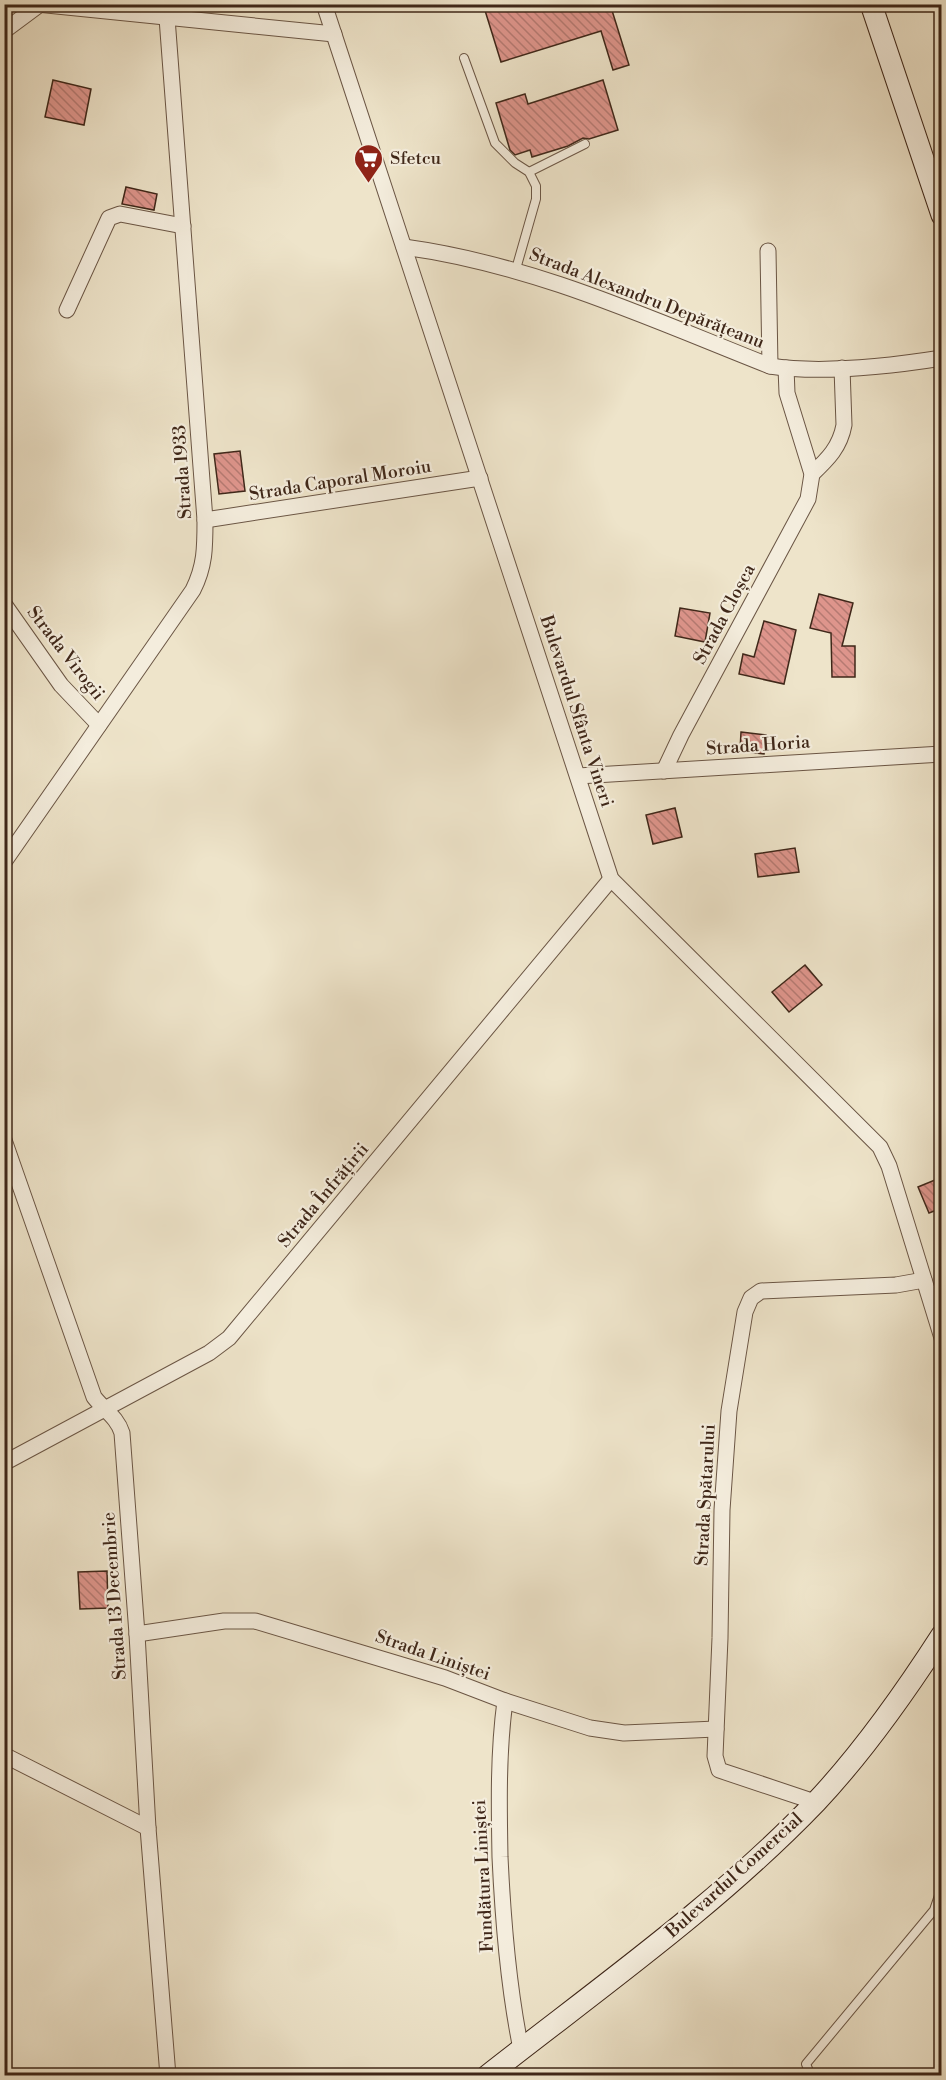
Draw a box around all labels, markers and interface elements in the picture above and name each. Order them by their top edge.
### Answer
supermarket icon: Sfetcu [353,142,385,184]
place label: Sfetcu [390,147,442,170]
street label: Strada Alexandru Depărățeanu [526,243,768,354]
street label: Strada 1933 [168,424,197,520]
street label: Strada Caporal Moroiu [247,455,434,506]
street label: Strada Cloșca [688,559,761,668]
street label: Strada Virogii [22,602,110,705]
street label: Bulevardul Sfânta Vineri [534,611,618,810]
street label: Strada Horia [705,730,812,761]
street label: Strada Înfrățirii [273,1138,374,1252]
street label: Strada Spătarului [690,1423,721,1567]
street label: Strada 13 Decembrie [97,1511,132,1681]
street label: Strada Liniștei [372,1625,494,1686]
street label: Fundătura Liniștei [468,1799,499,1953]
street label: Bulevardul Comercial [660,1807,808,1944]

